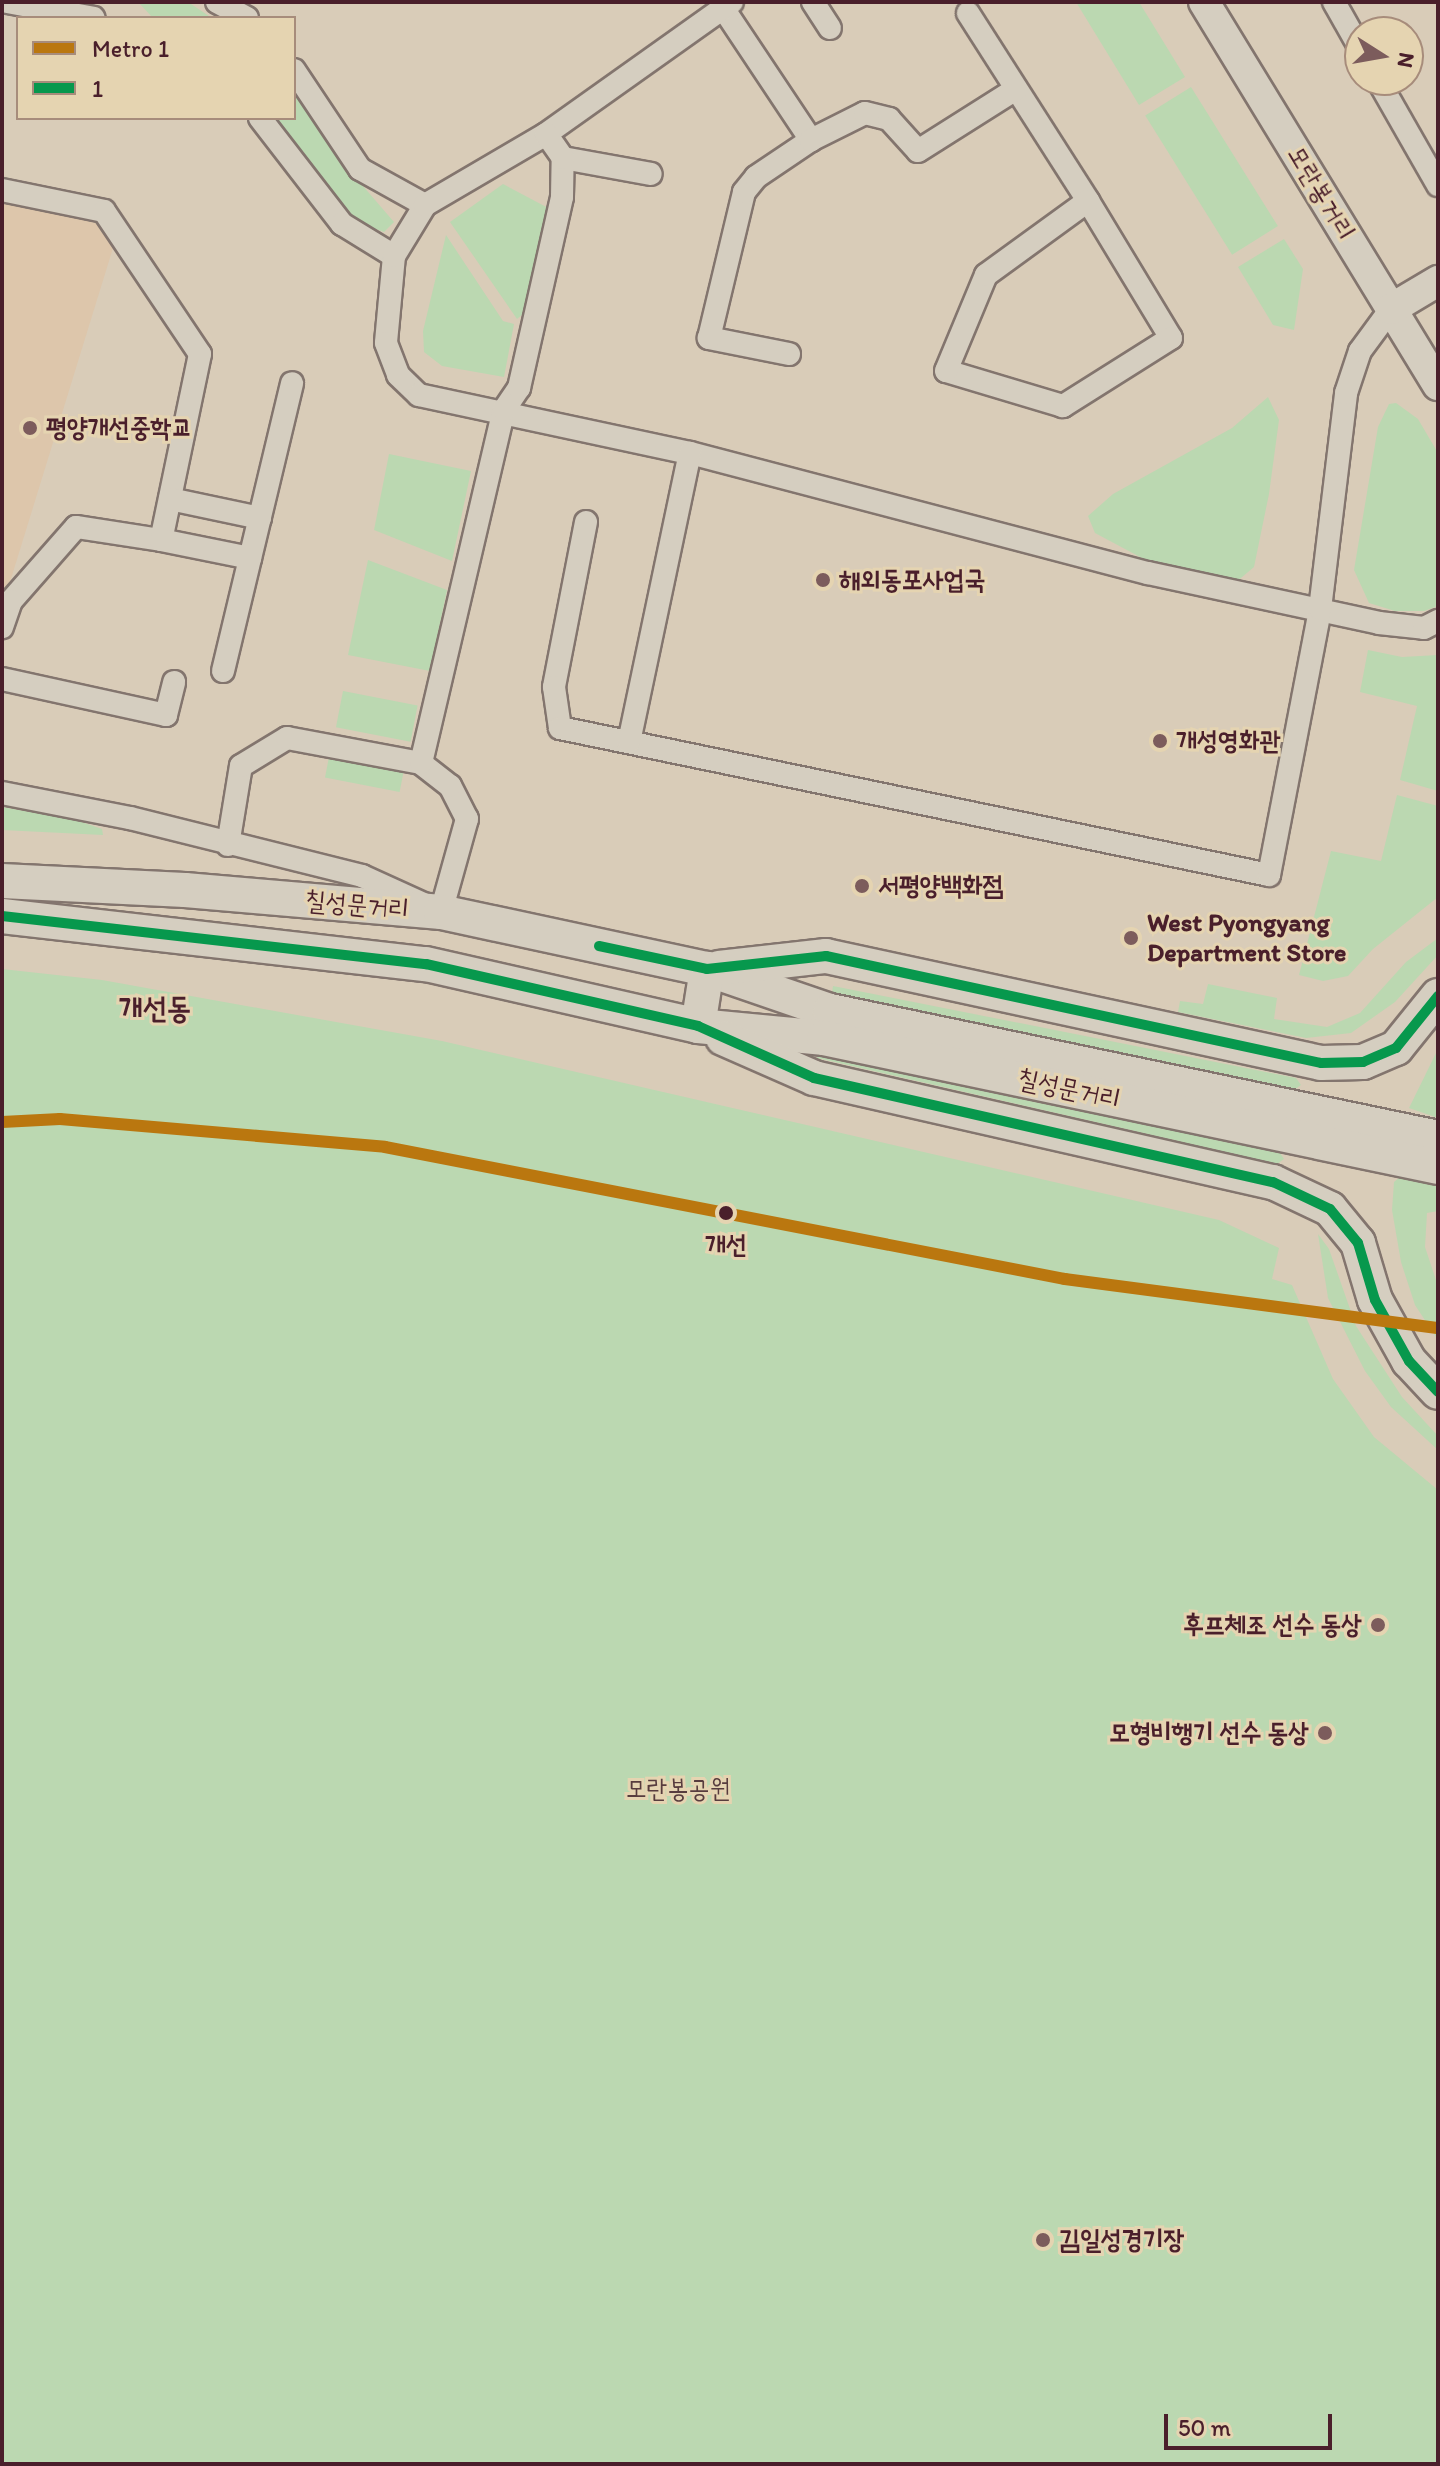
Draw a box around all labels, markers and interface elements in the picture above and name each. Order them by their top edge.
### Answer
legend [16,16,296,120]
north arrow [1344,16,1424,96]
text: Metro 1 [92,34,169,63]
text: N [1391,50,1421,70]
text: 1 [92,74,103,103]
street label: 모란봉거리 [1281,140,1361,246]
place label: 평양개선중학교 [46,412,192,444]
marker: 평양개선중학교 [21,419,39,437]
place label: 해외동포사업국 [839,564,985,596]
marker: 해외동포사업국 [814,571,832,589]
place label: 개성영화관 [1176,725,1281,757]
marker: 개성영화관 [1151,732,1169,750]
place label: 서평양백화점 [878,870,1004,902]
marker: 서평양백화점 [853,877,871,895]
street label: 칠성문거리 [304,885,410,925]
place label: West Pyongyang Department Store [1147,907,1346,968]
marker: West Pyongyang Department Store [1122,929,1140,947]
district label: 개선동 [119,990,191,1026]
street label: 칠성문거리 [1015,1063,1123,1115]
marker: 개선 [713,1200,739,1226]
place label: 개선 [705,1229,747,1261]
place label: 후프체조 선수 동상 [1183,1609,1362,1641]
marker: 후프체조 선수 동상 [1369,1616,1387,1634]
place label: 모형비행기 선수 동상 [1109,1717,1309,1749]
marker: 모형비행기 선수 동상 [1316,1724,1334,1742]
park label: 모란봉공원 [626,1773,730,1805]
place label: 김일성경기장 [1059,2224,1185,2256]
marker: 김일성경기장 [1034,2231,1052,2249]
scale bar [1168,2398,1336,2448]
text: 50 m [1178,2413,1231,2442]

